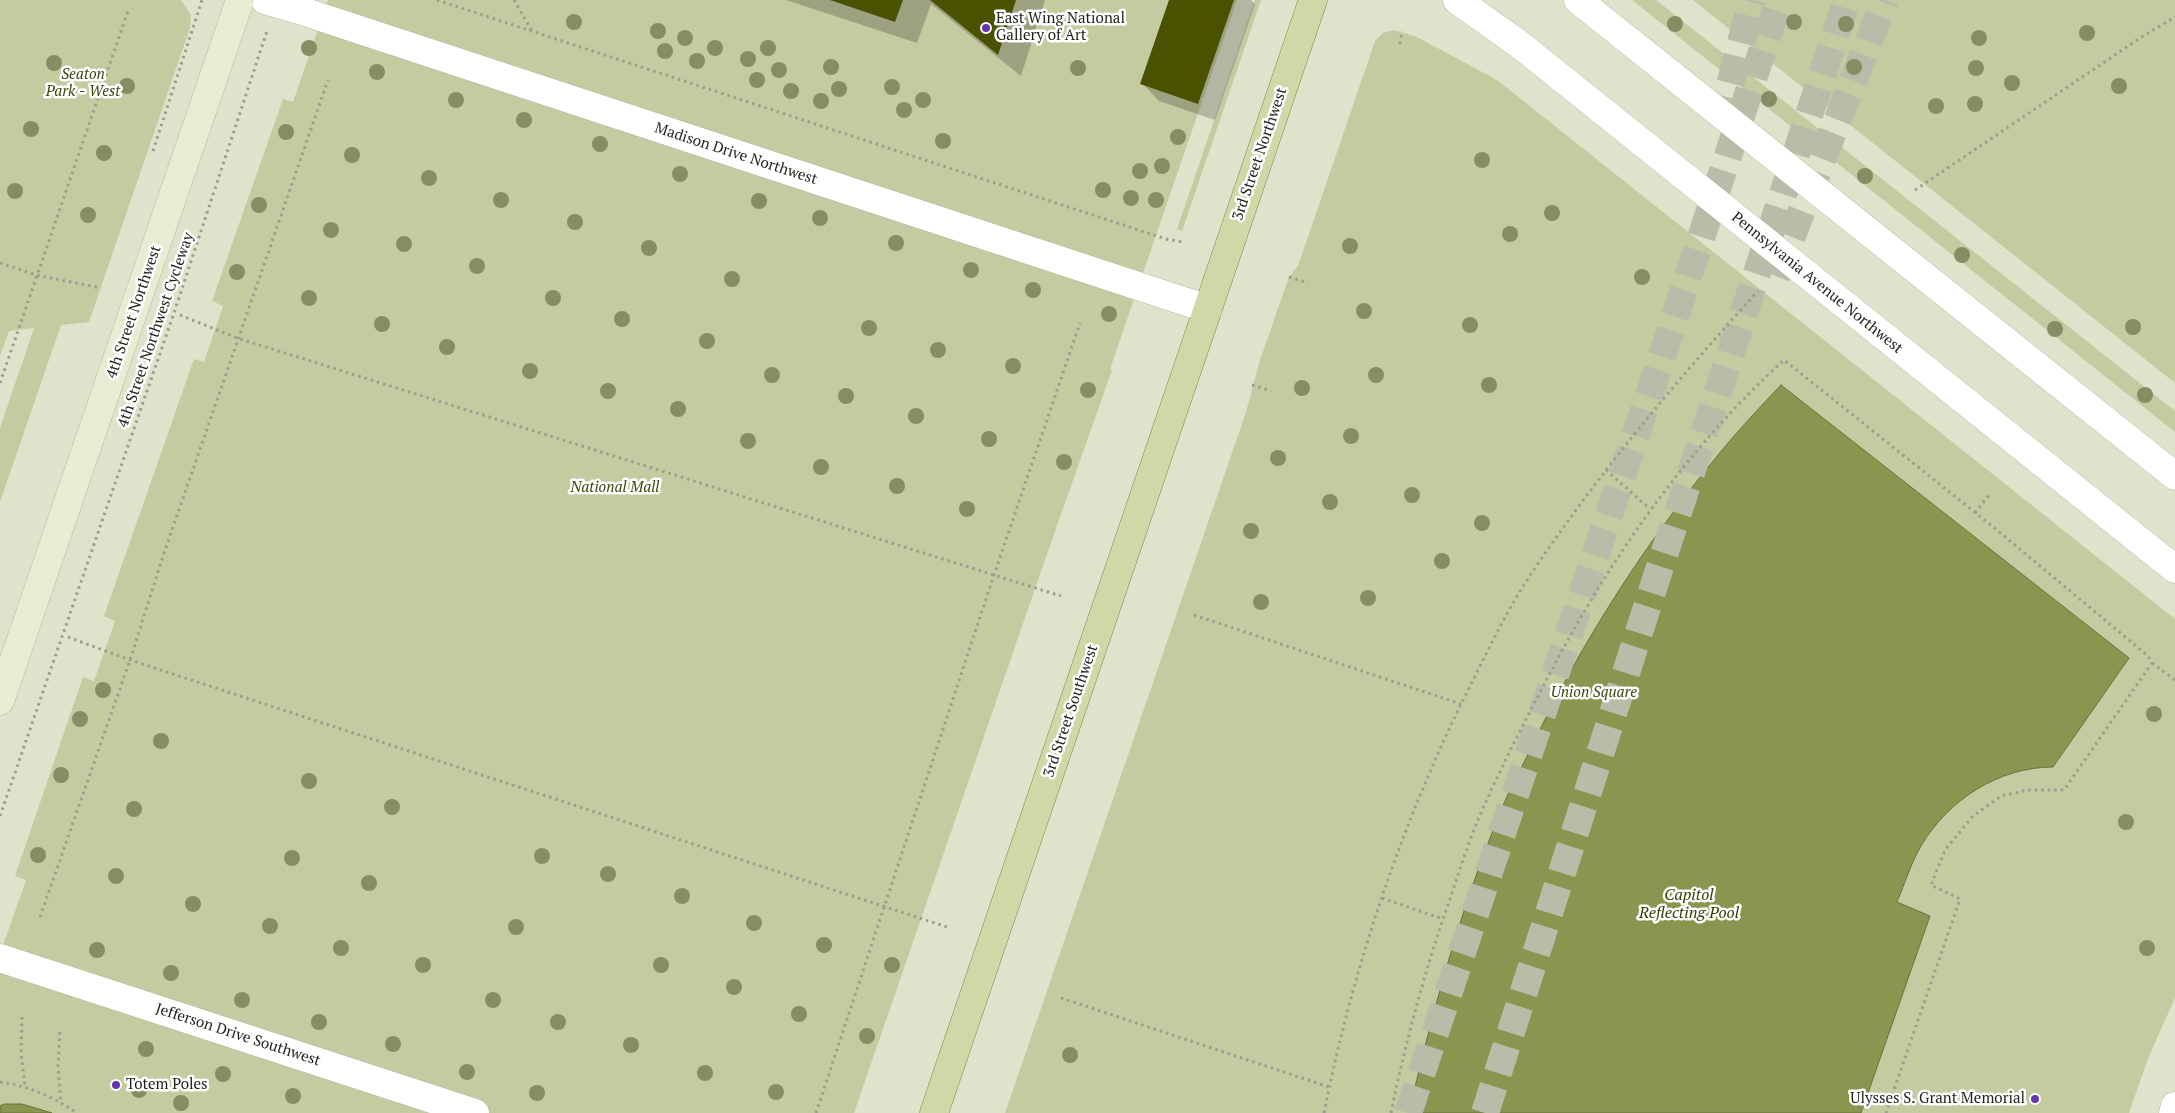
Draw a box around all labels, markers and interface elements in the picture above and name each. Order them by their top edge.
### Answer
place label: East Wing National Gallery of Art [996,10,1125,45]
marker: East Wing National Gallery of Art [980,22,992,34]
park label: Seaton Park - West [46,66,120,101]
street label: 3rd Street Northwest [1229,85,1291,223]
street label: Madison Drive Northwest [652,119,820,189]
street label: Pennsylvania Avenue Northwest [1728,208,1906,358]
street label: 4th Street Northwest Cycleway [114,230,198,430]
street label: 4th Street Northwest [103,243,165,381]
park label: National Mall [570,479,660,497]
street label: 3rd Street Southwest [1040,642,1102,780]
park label: Union Square [1551,684,1637,702]
water label: Capitol Reflecting Pool [1639,885,1739,923]
street label: Jefferson Drive Southwest [153,1000,323,1070]
place label: Totem Poles [126,1076,208,1094]
marker: Totem Poles [110,1079,122,1091]
place label: Ulysses S. Grant Memorial [1850,1090,2025,1108]
marker: Ulysses S. Grant Memorial [2029,1093,2041,1105]

